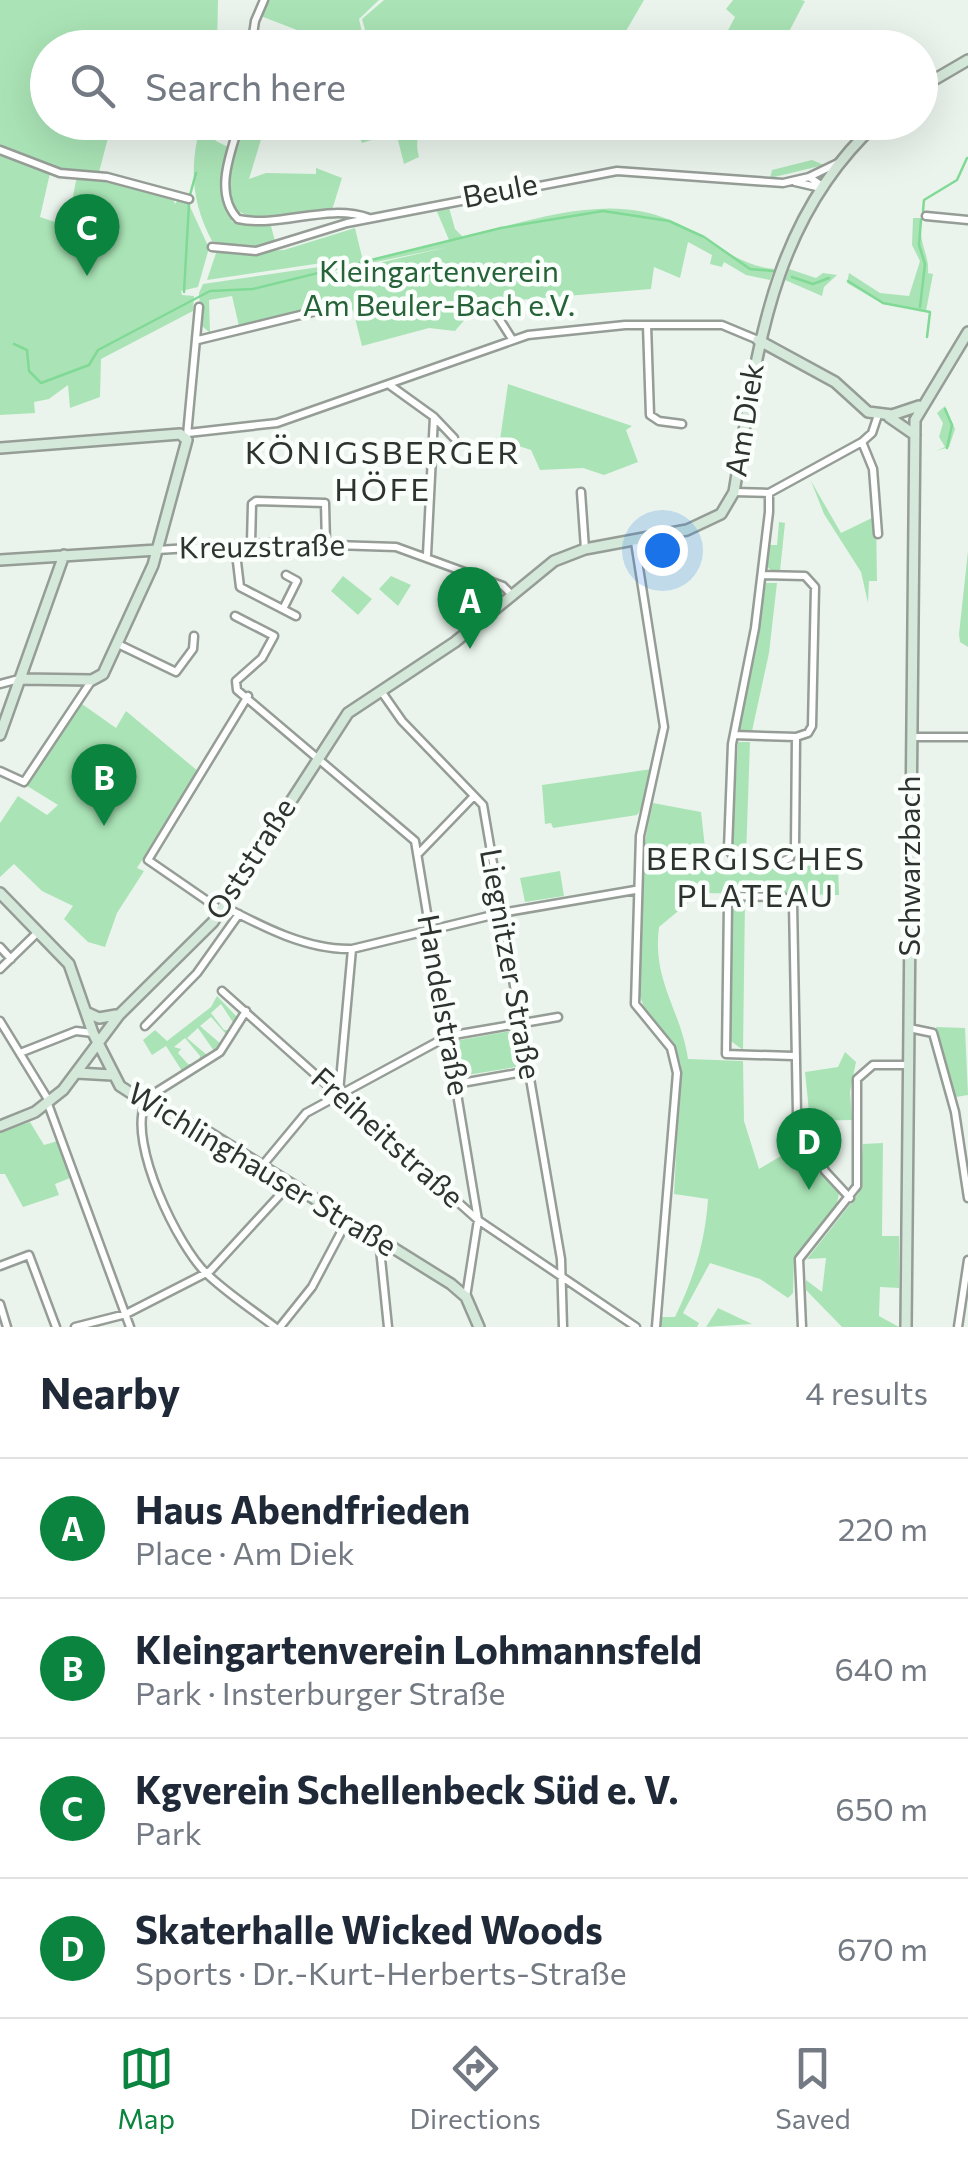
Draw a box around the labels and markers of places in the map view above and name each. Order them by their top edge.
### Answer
pin: C [54,194,120,276]
pin: A [438,566,502,649]
pin: B [72,744,136,826]
pin: D [776,1108,842,1190]

